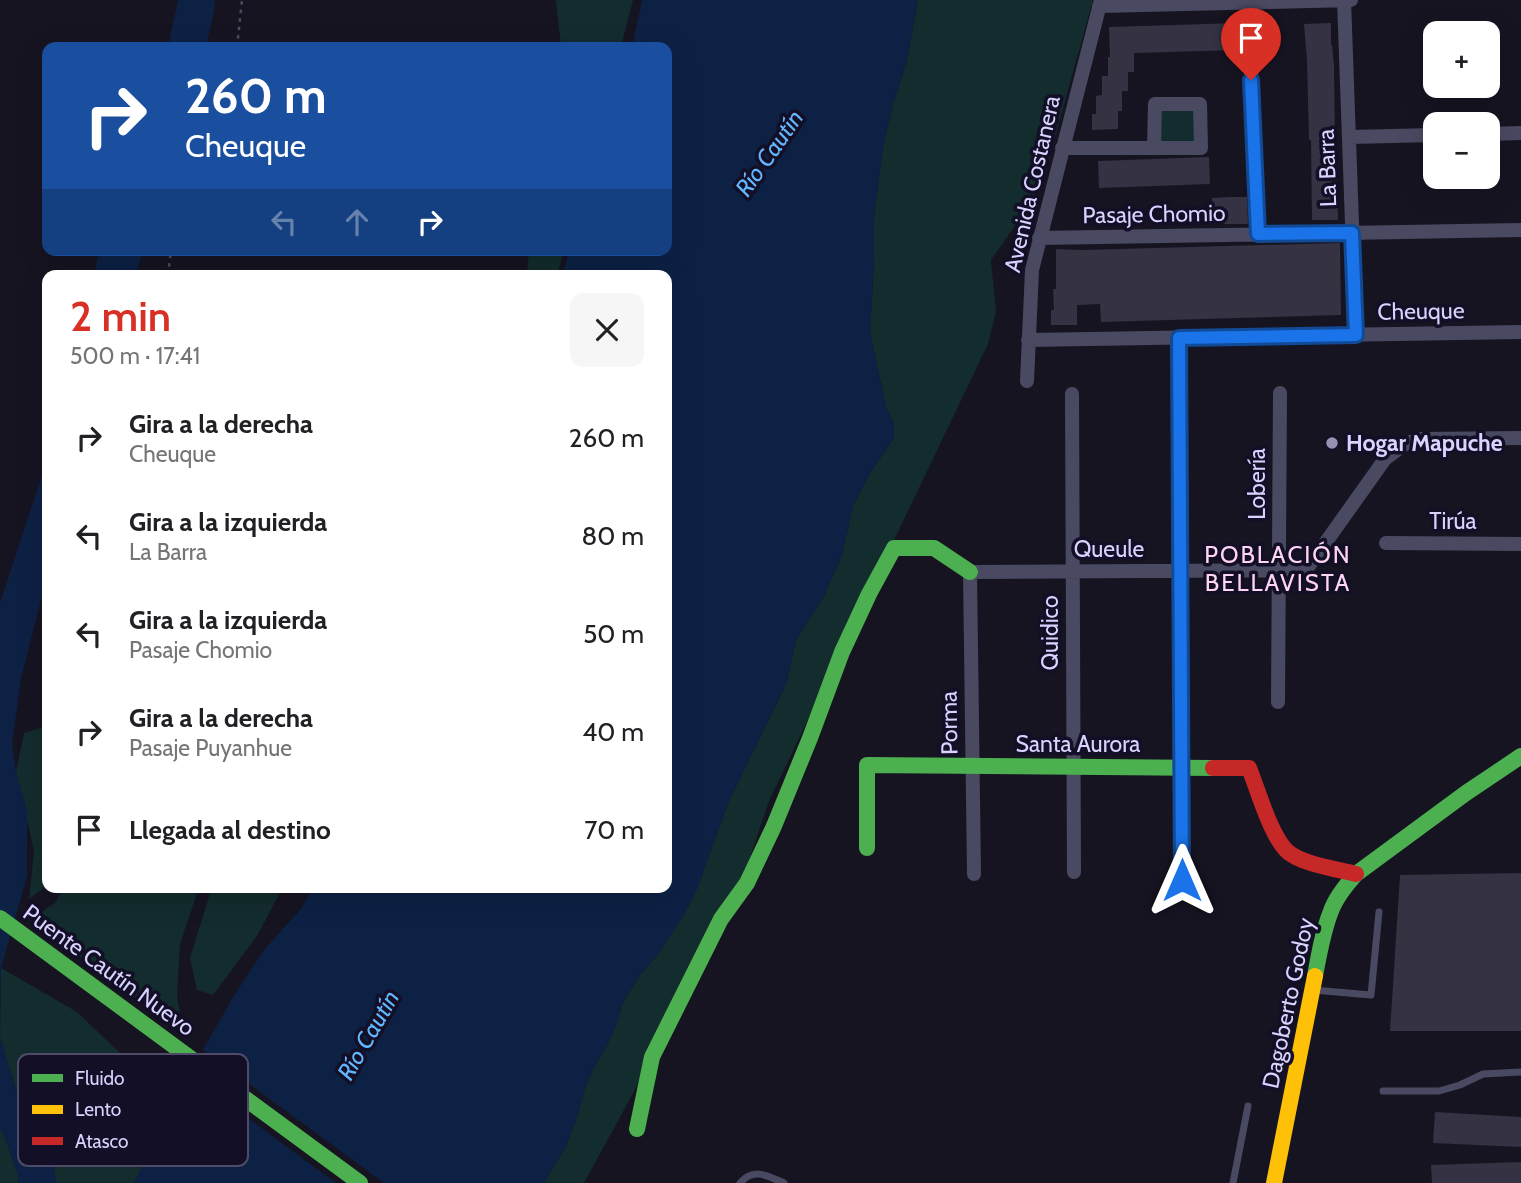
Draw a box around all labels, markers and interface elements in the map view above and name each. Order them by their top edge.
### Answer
pin [1221,8,1281,80]
icon: arrive [1232,19,1270,57]
map controls [1423,21,1500,189]
button: + [1423,21,1500,98]
text: 260 m [185,66,327,125]
icon: right [70,70,161,161]
street label: Avenida Costanera [998,93,1066,275]
water label: Río Cautín [729,104,809,202]
button: − [1423,112,1500,189]
text: Cheuque [185,126,306,165]
street label: La Barra [1312,129,1342,207]
street label: Pasaje Chomio [1082,199,1226,229]
icon: left [265,203,303,241]
icon: ahead [338,203,376,241]
icon: right [411,203,449,241]
text: 2 min [70,290,171,342]
button: close [570,293,644,367]
street label: Cheuque [1377,296,1465,326]
text: 500 m · 17:41 [70,342,200,370]
text: Gira a la derecha [129,408,313,440]
icon: right [70,419,108,457]
text: 260 m [569,422,644,454]
place label: Hogar Mapuche [1346,429,1503,457]
marker: Hogar Mapuche [1324,435,1340,451]
text: Cheuque [129,440,216,468]
street label: Lobería [1243,448,1271,520]
text: Gira a la izquierda [129,506,327,538]
street label: Tirúa [1429,507,1477,535]
icon: left [70,517,108,555]
text: 80 m [581,520,644,552]
street label: Queule [1074,535,1144,563]
text: La Barra [129,538,207,566]
district label: POBLACIÓN BELLAVISTA [1204,540,1352,597]
street label: Quidico [1036,595,1064,671]
text: Gira a la izquierda [129,604,327,636]
icon: left [70,615,108,653]
text: 50 m [583,618,644,650]
text: Pasaje Chomio [129,636,272,664]
street label: Porma [934,691,964,755]
text: Gira a la derecha [129,702,313,734]
icon: right [70,713,108,751]
text: 40 m [582,716,644,748]
street label: Santa Aurora [1016,730,1140,758]
text: Pasaje Puyanhue [129,734,292,762]
icon: arrive [70,811,108,849]
text: Llegada al destino [129,814,331,846]
text: 70 m [584,814,644,846]
position arrow [1145,843,1219,917]
street label: Puente Cautín Nuevo [18,898,200,1042]
street label: Dagoberto Godoy [1256,915,1320,1091]
water label: Río Cautín [331,985,405,1085]
legend [18,1054,248,1166]
text: Fluido [75,1067,124,1090]
text: Lento [75,1098,121,1121]
text: Atasco [75,1130,129,1153]

